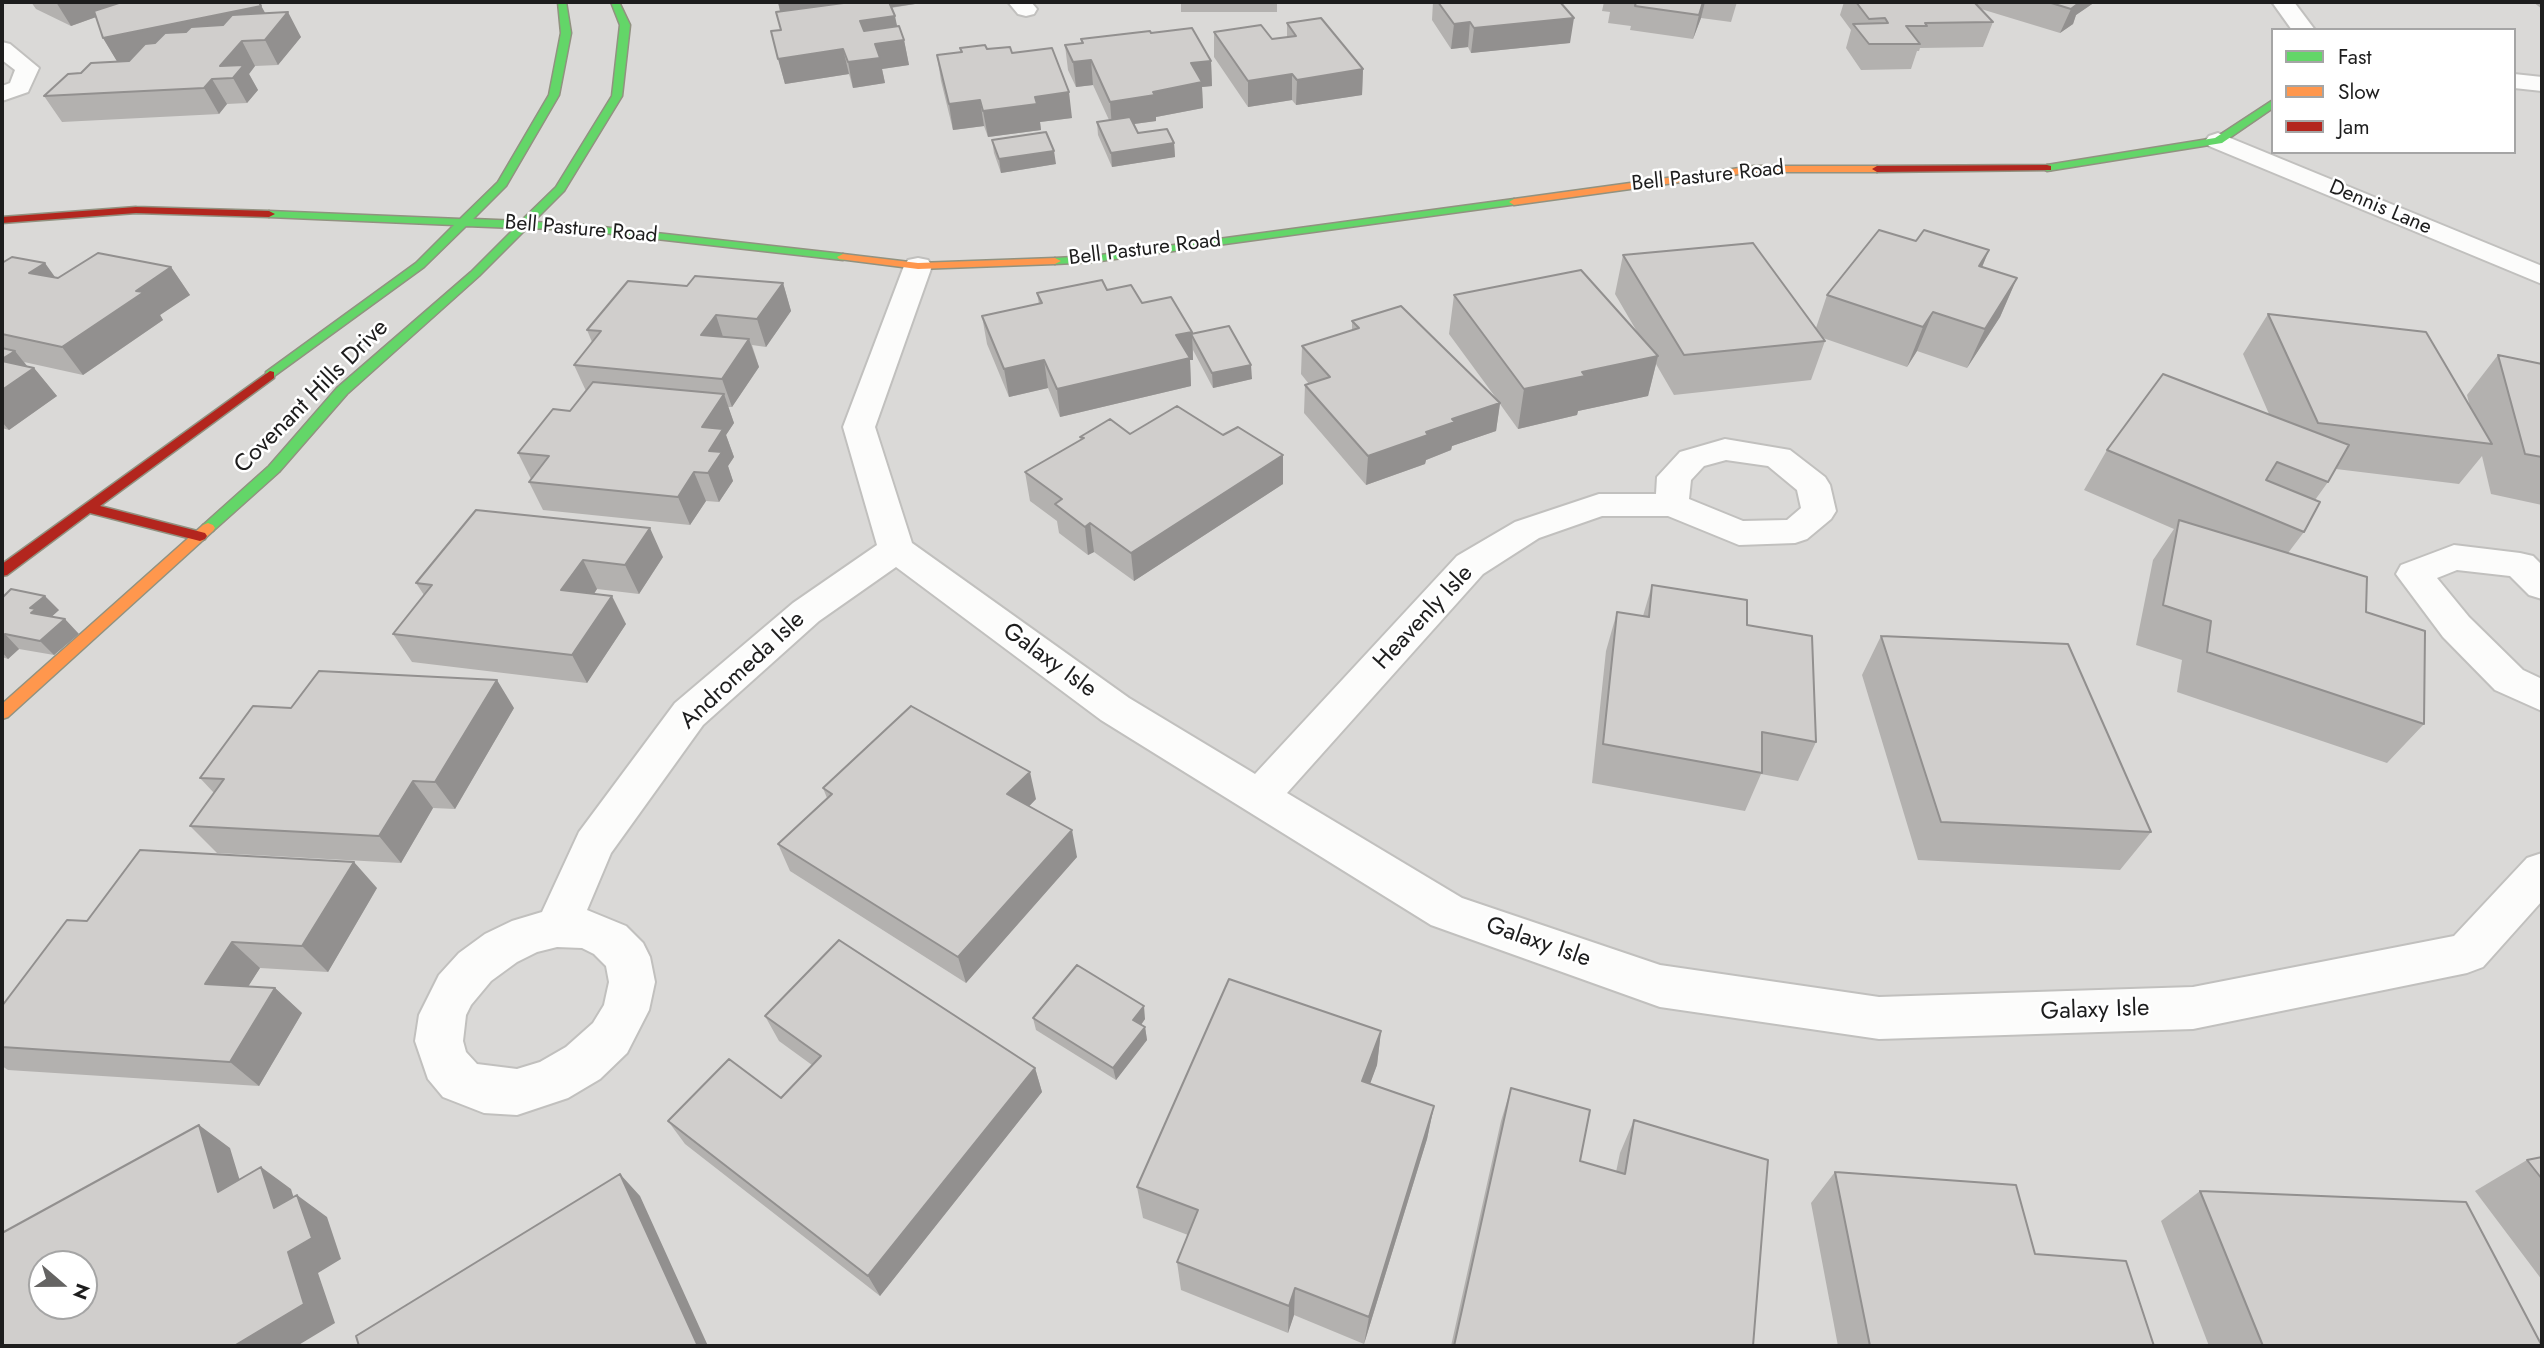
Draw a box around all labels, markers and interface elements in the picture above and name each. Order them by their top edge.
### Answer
legend [2271,28,2516,154]
text: Fast [2338,42,2371,72]
text: Slow [2338,77,2380,107]
text: Jam [2338,112,2370,142]
street label: Bell Pasture Road [1630,156,1786,198]
street label: Dennis Lane [2325,175,2435,241]
street label: Bell Pasture Road [504,211,658,249]
street label: Bell Pasture Road [1067,228,1223,272]
street label: Covenant Hills Drive [229,314,395,480]
street label: Heavenly Isle [1368,560,1480,676]
street label: Andromeda Isle [675,606,811,736]
street label: Galaxy Isle [997,617,1101,705]
street label: Galaxy Isle [1482,912,1594,974]
street label: Galaxy Isle [2040,995,2150,1027]
north arrow [28,1250,98,1320]
text: N [66,1280,97,1303]

